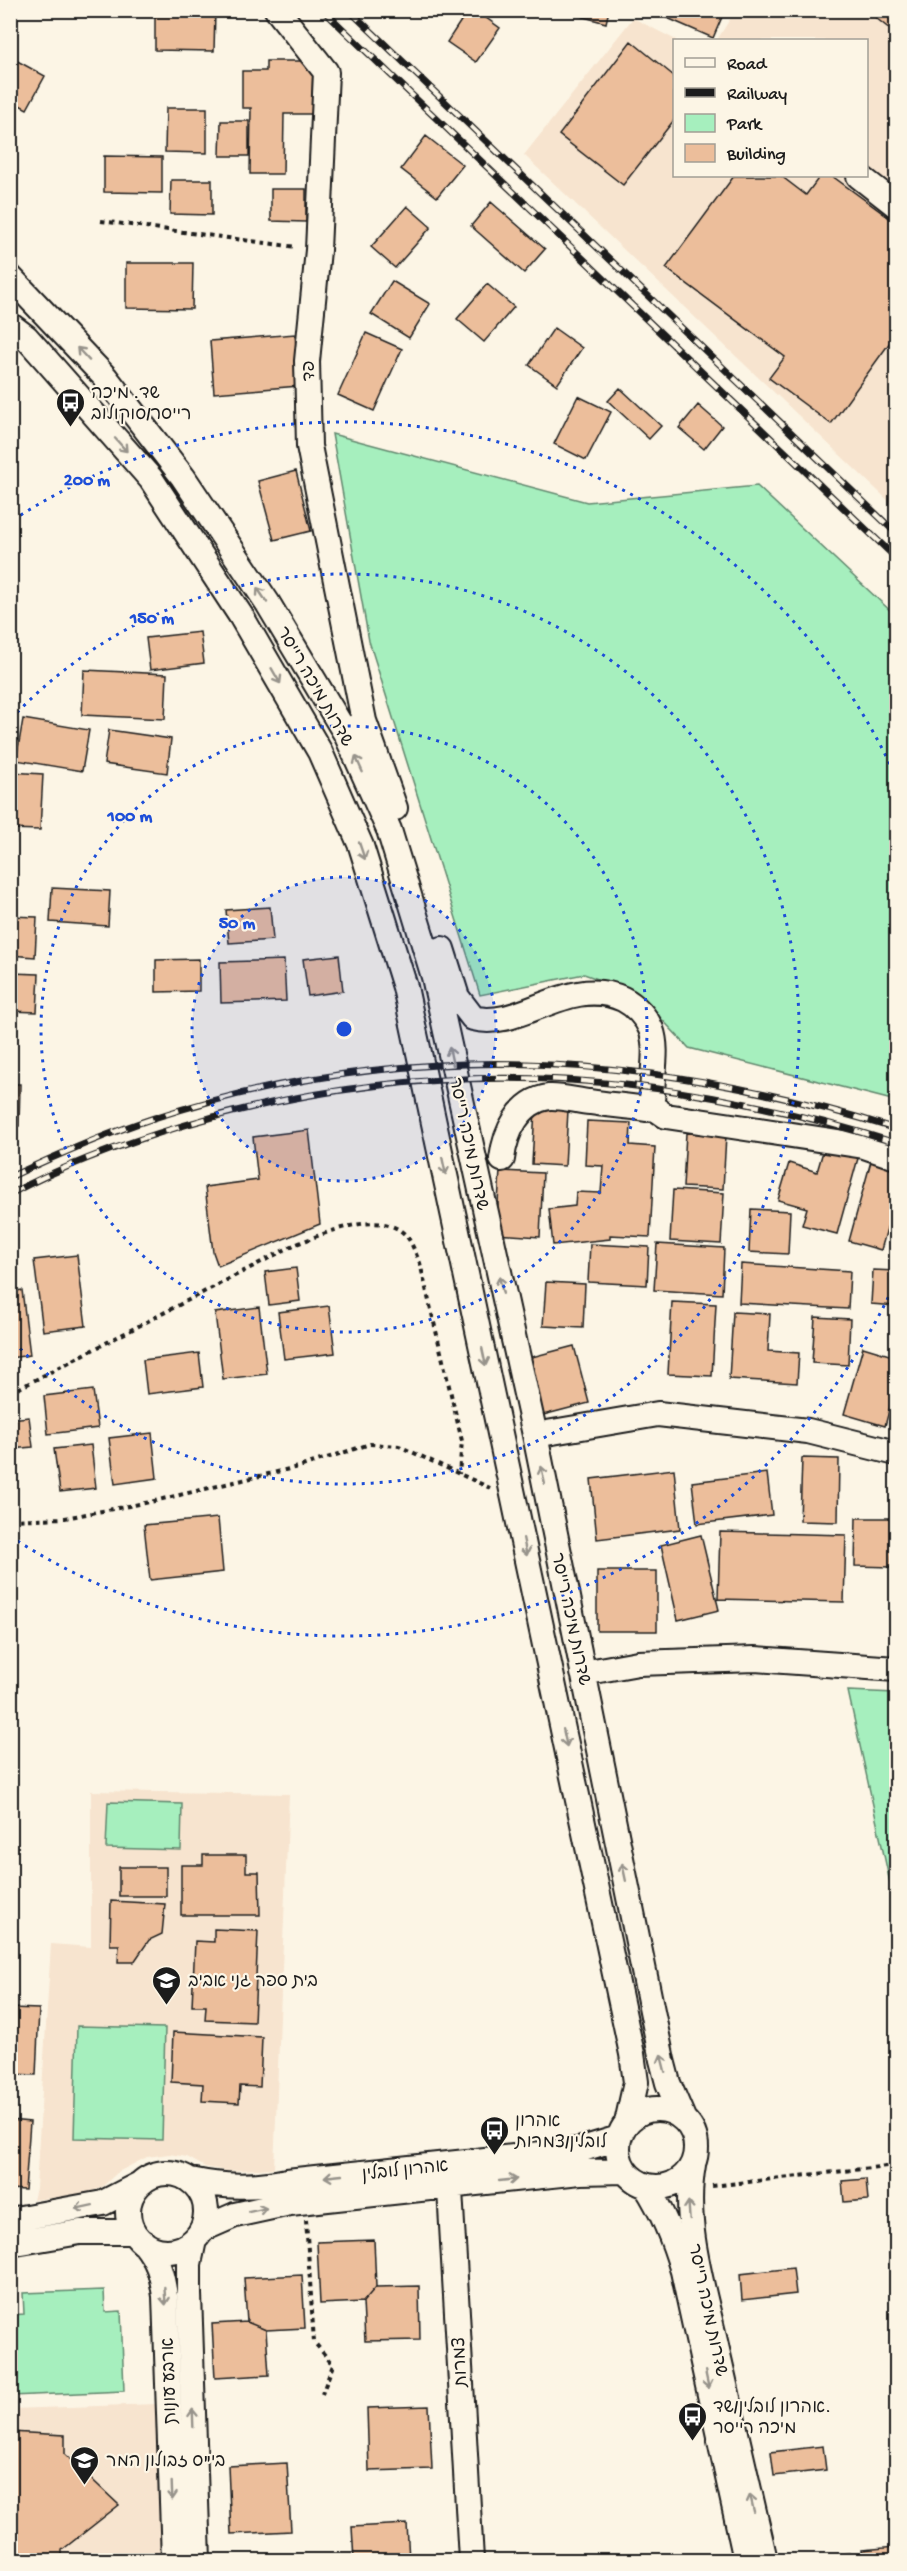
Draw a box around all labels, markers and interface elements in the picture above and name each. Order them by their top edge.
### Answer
legend [673,39,868,177]
text: Road [727,55,768,76]
text: Railway [727,85,787,106]
text: Park [726,115,763,136]
text: Building [726,145,786,166]
one-way arrow [76,347,91,362]
street label: פד [300,360,321,381]
place label: שד. מיכה רייסר/סוקולוב [91,384,191,426]
bus stop icon: שד. מיכה רייסר/סוקולוב [54,386,86,428]
one-way arrow [114,437,128,452]
text: 200 m [64,471,110,492]
one-way arrow [255,587,267,604]
text: 150 m [129,609,174,630]
street label: שדרות מיכה רייסר [271,623,357,751]
one-way arrow [270,668,282,685]
one-way arrow [353,755,365,773]
text: 100 m [107,807,153,828]
one-way arrow [357,841,368,860]
text: 50 m [219,914,256,935]
centre of rings [334,1019,354,1039]
one-way arrow [445,1047,457,1066]
street label: שדרות מיכה רייסר [443,1076,492,1213]
one-way arrow [438,1156,450,1175]
one-way arrow [495,1275,507,1294]
one-way arrow [479,1346,490,1366]
one-way arrow [537,1466,548,1486]
one-way arrow [520,1537,531,1557]
street label: שדרות מיכה רייסר [545,1551,594,1688]
one-way arrow [560,1728,571,1747]
one-way arrow [618,1863,629,1882]
school or university icon: בית ספר גני אביב [151,1964,183,2006]
place label: בית ספר גני אביב [188,1972,318,1993]
one-way arrow [657,2054,669,2073]
place label: אהרון לובלין/צמרות [514,2112,607,2154]
bus stop icon: אהרון לובלין/צמרות [478,2114,510,2156]
street label: אהרון לובלין [361,2154,450,2186]
one-way arrow [323,2171,343,2182]
one-way arrow [497,2174,517,2185]
one-way arrow [684,2201,695,2221]
one-way arrow [75,2202,94,2214]
one-way arrow [247,2204,267,2215]
street label: שדרות מיכה רייסר [682,2242,731,2379]
one-way arrow [159,2286,170,2306]
street label: צמרות [450,2336,473,2388]
street label: ארבע עונות [158,2337,183,2425]
one-way arrow [702,2370,713,2390]
place label: אהרון לובלין/שד. מיכה רייסר [713,2396,831,2440]
bus stop icon: אהרון לובלין/שד. מיכה רייסר [676,2400,708,2442]
one-way arrow [187,2409,199,2429]
school or university icon: בי"ס זבולון המר [69,2444,101,2486]
place label: בי"ס זבולון המר [106,2450,225,2473]
one-way arrow [166,2480,177,2500]
one-way arrow [746,2494,757,2514]

